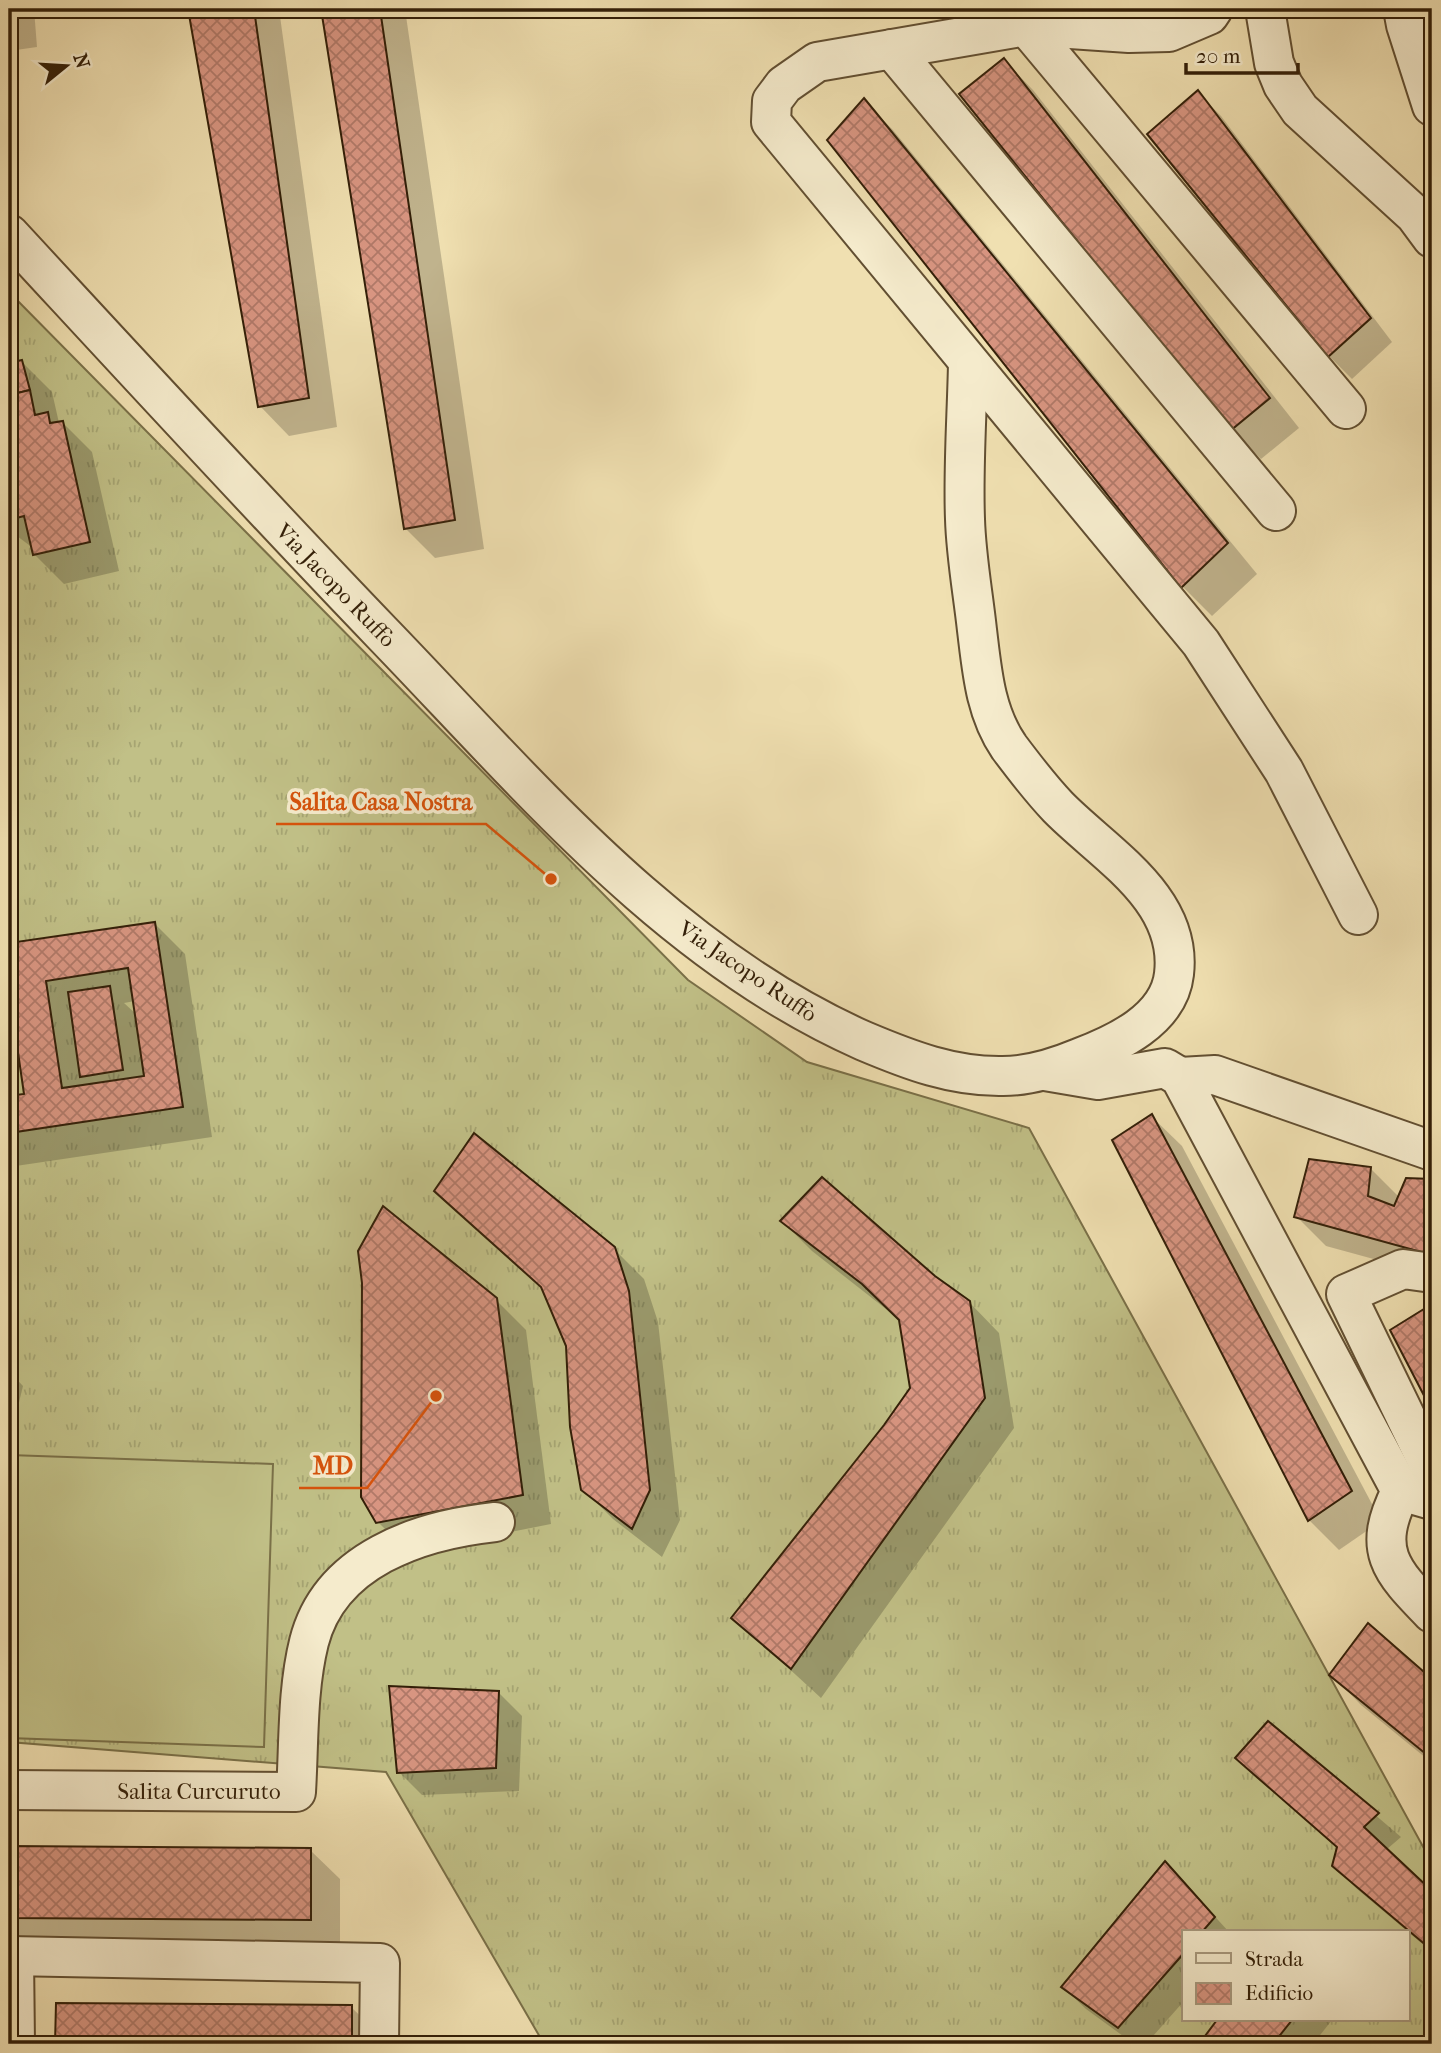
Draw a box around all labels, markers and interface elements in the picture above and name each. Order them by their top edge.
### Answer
north arrow [32,32,102,102]
scale bar [1186,32,1298,76]
text: 20 m [1196,44,1241,68]
text: N [69,51,94,72]
street label: Via Jacopo Ruffo [269,517,401,653]
callout: Salita Casa Nostra [276,779,486,824]
text: Salita Casa Nostra [290,788,473,816]
street label: Via Jacopo Ruffo [672,915,822,1028]
callout: MD [299,1443,367,1488]
text: MD [313,1452,353,1480]
street label: Salita Curcuruto [117,1778,281,1805]
legend [1182,1930,1410,2022]
text: Strada [1245,1947,1303,1971]
text: Edificio [1245,1981,1313,2005]

